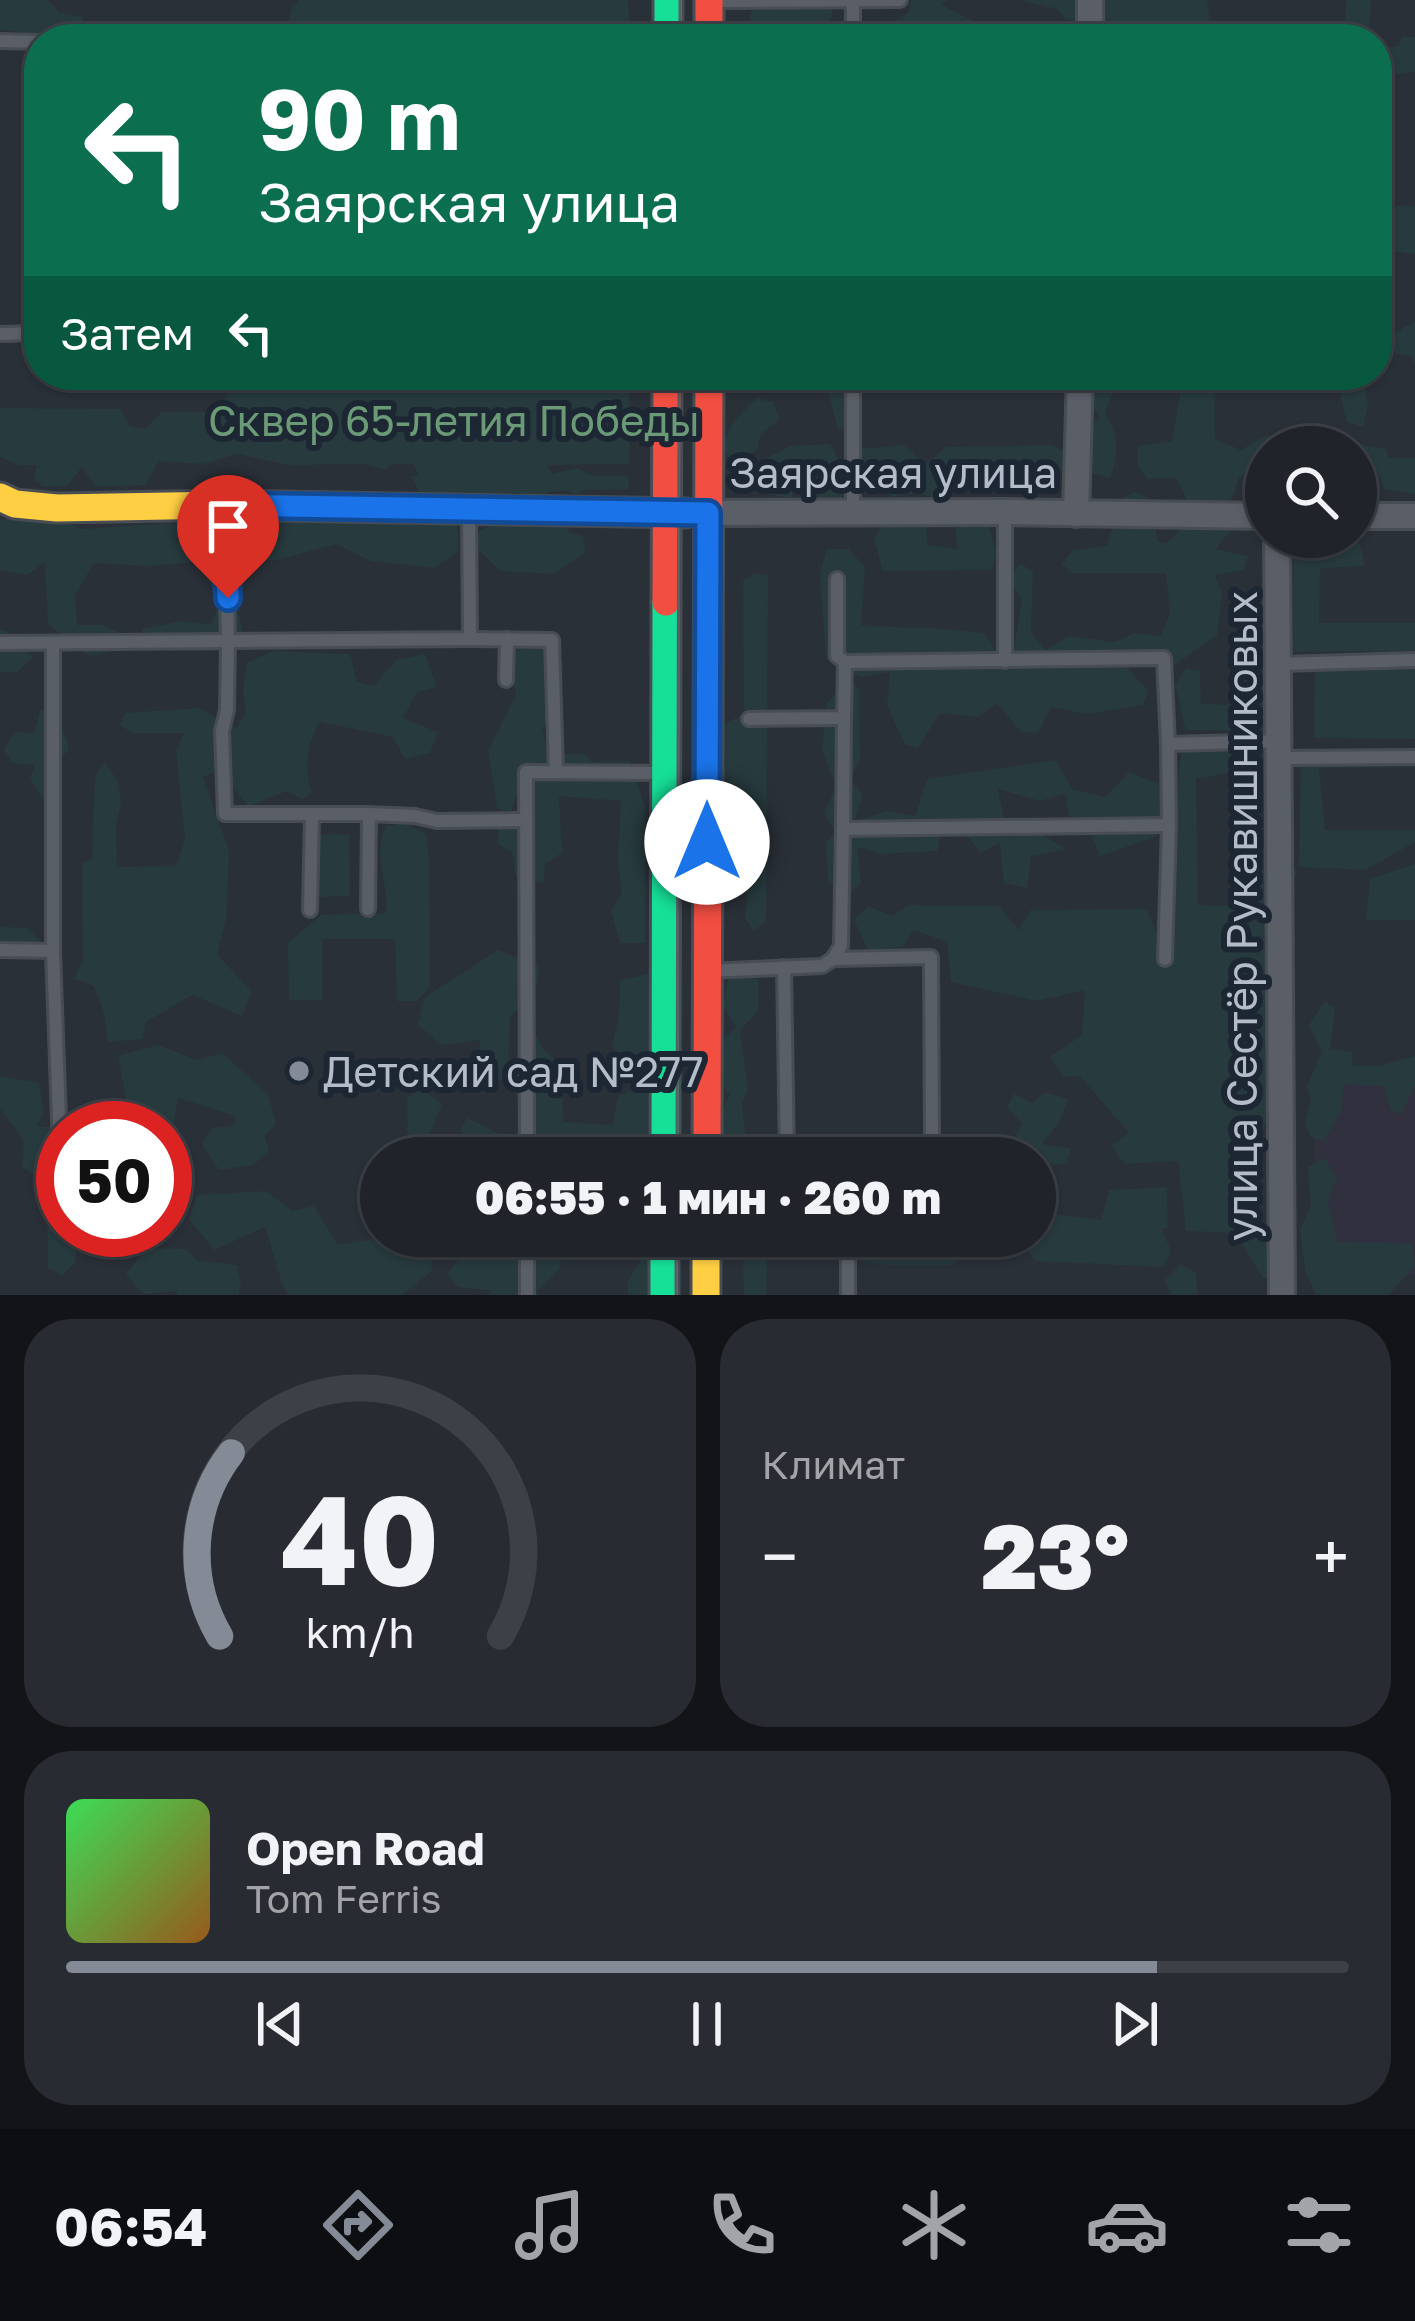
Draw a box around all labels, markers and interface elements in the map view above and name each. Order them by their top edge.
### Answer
text: 90 m [258,68,460,168]
icon: left [60,72,216,228]
text: Заярская улица [258,169,680,234]
icon: left [218,300,284,366]
text: Затем [60,306,194,360]
park label: Сквер 65-летия Победы [208,395,700,445]
map controls [1245,426,1377,558]
button: search [1245,426,1377,558]
street label: Заярская улица [729,447,1057,497]
pin [177,475,279,598]
icon: arrive [195,493,261,559]
street label: улица Сестёр Рукавишниковых [1216,591,1266,1241]
position arrow [644,779,770,905]
place label: Детский сад №277 [323,1046,704,1096]
marker: Детский сад №277 [286,1058,312,1084]
speed limit sign: 50 [36,1101,192,1257]
text: 06:55 · 1 мин · 260 m [475,1170,941,1224]
text: Климат [762,1441,905,1488]
text: 40 [280,1463,439,1612]
text: 23° [981,1501,1129,1609]
text: − [762,1516,798,1596]
text: + [1313,1516,1349,1596]
text: km/h [305,1606,414,1657]
text: Open Road [246,1821,485,1875]
text: Tom Ferris [246,1875,441,1922]
icon: previous [247,1991,313,2057]
icon: pause [674,1991,740,2057]
icon: next [1102,1991,1168,2057]
icon: directions [316,2183,400,2267]
icon: music [508,2183,592,2267]
icon: phone [700,2183,784,2267]
icon: climate [892,2183,976,2267]
icon: car [1085,2183,1169,2267]
icon: filters [1277,2183,1361,2267]
text: 06:54 [54,2193,207,2258]

